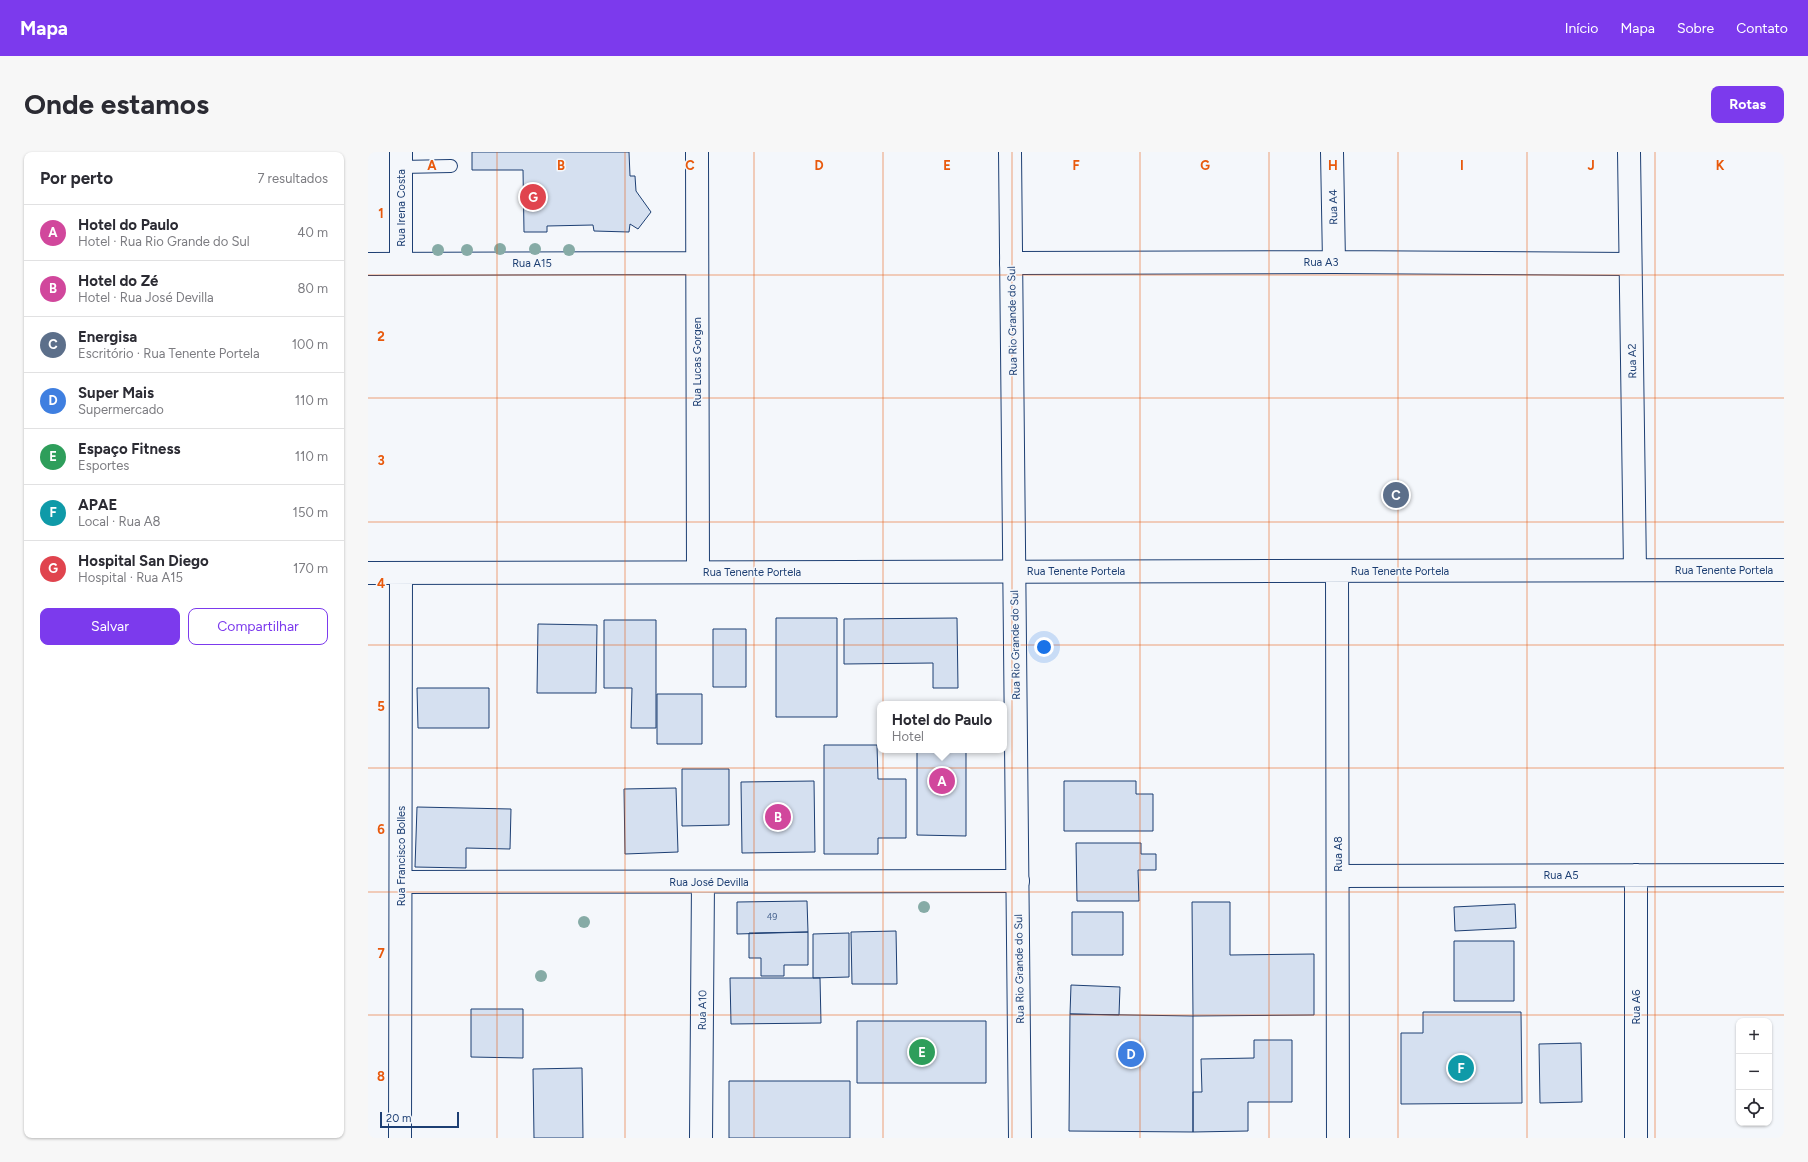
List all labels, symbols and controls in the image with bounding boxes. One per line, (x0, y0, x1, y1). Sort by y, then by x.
text: Mapa (20, 17, 68, 40)
text: Início (1565, 20, 1598, 37)
text: Mapa (1620, 20, 1655, 37)
text: Sobre (1677, 20, 1714, 37)
text: Contato (1736, 20, 1788, 37)
button: Rotas (1711, 86, 1784, 123)
text: Onde estamos (24, 87, 209, 121)
text: A (427, 158, 437, 173)
text: B (557, 158, 565, 173)
text: C (685, 158, 695, 173)
text: D (814, 158, 824, 173)
text: E (943, 158, 951, 173)
text: F (1072, 158, 1080, 173)
text: G (1200, 158, 1210, 173)
text: H (1328, 158, 1338, 173)
text: I (1460, 158, 1464, 173)
text: J (1587, 158, 1595, 173)
text: K (1716, 158, 1725, 173)
text: Por perto (40, 168, 113, 188)
street label: Rua Irena Costa (395, 169, 408, 247)
text: 7 resultados (257, 171, 328, 186)
pin: G (520, 182, 546, 212)
street label: Rua A4 (1327, 189, 1340, 225)
text: 1 (378, 206, 384, 221)
text: Hotel do Paulo (78, 216, 178, 234)
text: A (48, 225, 58, 240)
text: 40 m (297, 225, 328, 240)
text: Hotel · Rua Rio Grande do Sul (78, 234, 250, 249)
street label: Rua A3 (1304, 256, 1338, 269)
street label: Rua A15 (512, 257, 552, 270)
street label: Rua Rio Grande do Sul (1005, 266, 1020, 376)
text: Hotel do Zé (78, 272, 158, 290)
text: B (49, 281, 57, 296)
text: 80 m (297, 281, 328, 296)
text: Hotel · Rua José Devilla (78, 290, 214, 305)
street label: Rua Lucas Gorgen (691, 317, 704, 407)
text: Energisa (78, 328, 137, 346)
text: 2 (377, 329, 385, 344)
text: C (48, 337, 58, 352)
text: 100 m (292, 337, 328, 352)
street label: Rua A2 (1626, 343, 1639, 379)
text: Escritório · Rua Tenente Portela (78, 346, 260, 361)
text: Super Mais (78, 384, 154, 402)
text: D (48, 393, 58, 408)
text: 110 m (295, 393, 328, 408)
text: Supermercado (78, 402, 164, 417)
text: Espaço Fitness (78, 440, 180, 458)
text: E (49, 449, 57, 464)
text: 110 m (295, 449, 328, 464)
text: 3 (377, 453, 385, 468)
text: Esportes (78, 458, 129, 473)
pin: C (1383, 480, 1409, 510)
text: APAE (78, 496, 117, 514)
text: F (49, 505, 57, 520)
text: 150 m (293, 505, 328, 520)
text: Local · Rua A8 (78, 514, 161, 529)
text: Hospital San Diego (78, 552, 209, 570)
text: G (48, 561, 58, 576)
text: 170 m (293, 561, 328, 576)
street label: Rua Tenente Portela (1675, 564, 1773, 577)
street label: Rua Tenente Portela (1027, 565, 1125, 578)
street label: Rua Tenente Portela (1351, 565, 1449, 578)
street label: Rua Tenente Portela (703, 566, 801, 579)
text: Hospital · Rua A15 (78, 570, 183, 585)
text: 4 (377, 576, 385, 591)
street label: Rua Rio Grande do Sul (1008, 590, 1023, 700)
button: Salvar (40, 608, 180, 645)
button: Compartilhar (188, 608, 328, 645)
your location (1034, 637, 1054, 657)
text: 5 (377, 699, 385, 714)
popup (877, 701, 1007, 753)
text: Hotel do Paulo (892, 711, 992, 729)
text: Hotel (892, 729, 924, 744)
pin: A (929, 766, 955, 796)
pin: B (765, 802, 791, 832)
street label: Rua Francisco Bolles (395, 806, 408, 906)
text: 6 (377, 822, 385, 837)
street label: Rua A8 (1332, 836, 1345, 872)
street label: Rua A5 (1543, 869, 1579, 882)
street label: Rua José Devilla (669, 876, 749, 889)
house number: 49 (767, 911, 777, 922)
street label: Rua Rio Grande do Sul (1012, 914, 1027, 1024)
text: 7 (377, 946, 385, 961)
street label: Rua A6 (1630, 989, 1643, 1025)
street label: Rua A10 (696, 990, 709, 1030)
map controls (1736, 1018, 1772, 1126)
button: + (1736, 1018, 1772, 1054)
pin: E (909, 1037, 935, 1067)
pin: D (1118, 1039, 1144, 1069)
pin: F (1448, 1053, 1474, 1083)
button: − (1736, 1054, 1772, 1090)
text: 8 (377, 1069, 385, 1084)
button: locate (1736, 1090, 1772, 1126)
scale bar (380, 1110, 459, 1129)
text: 20 m (386, 1112, 411, 1125)

